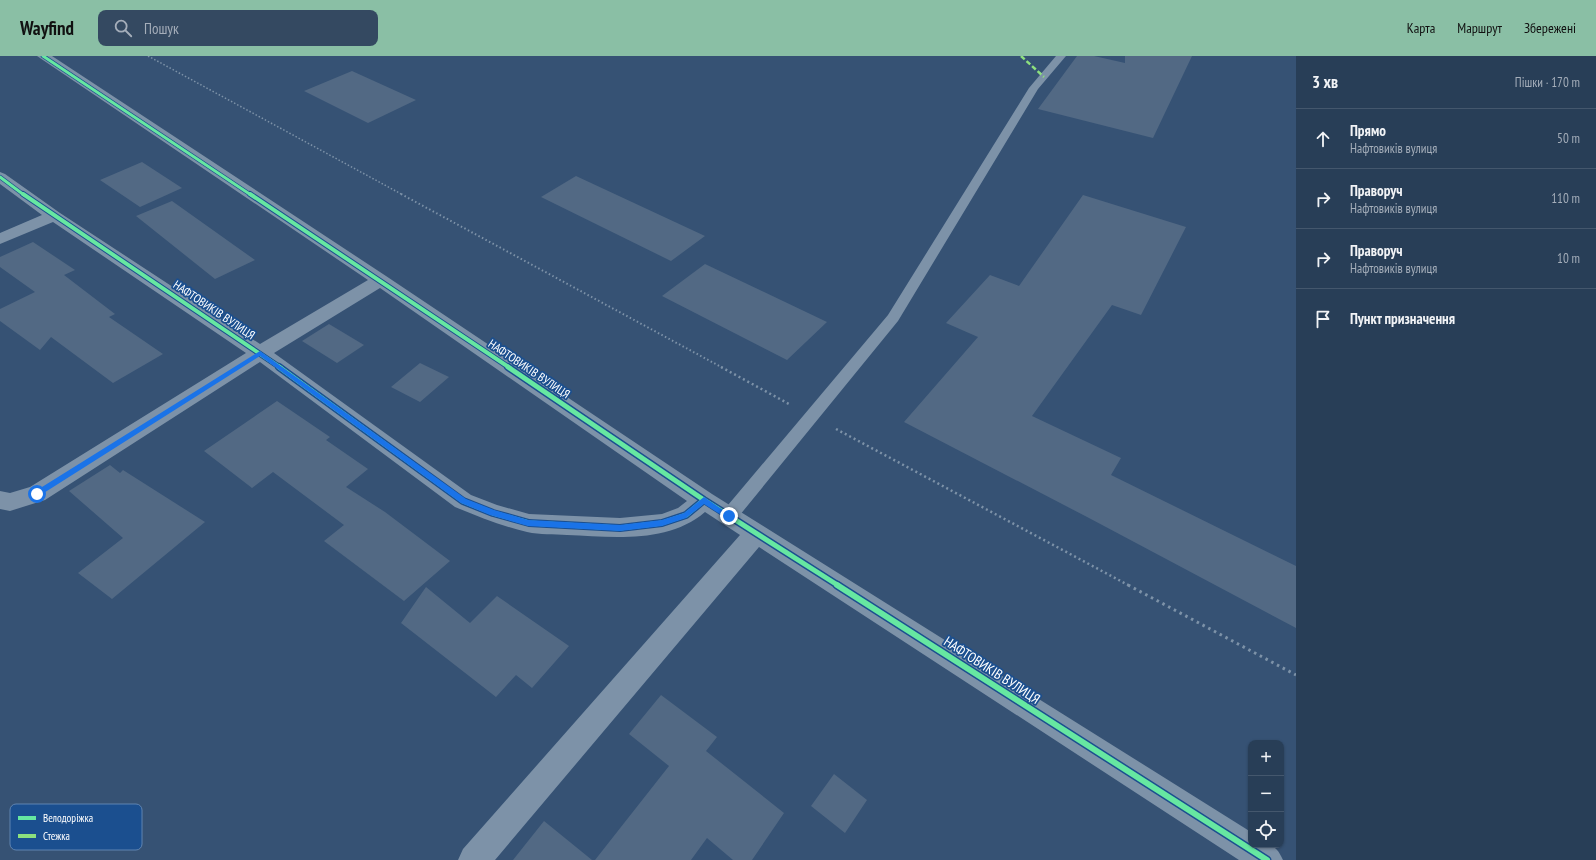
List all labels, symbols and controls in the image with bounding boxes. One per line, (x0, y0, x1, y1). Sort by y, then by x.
search box (98, 10, 378, 46)
text: Wayfind (20, 16, 74, 40)
icon: search (112, 17, 134, 39)
text: Пошук (144, 19, 179, 38)
text: Карта (1407, 19, 1435, 37)
text: Маршрут (1457, 19, 1502, 37)
text: Збережені (1524, 19, 1576, 37)
text: 3 хв (1312, 71, 1338, 93)
text: Пішки · 170 m (1515, 74, 1580, 91)
text: Прямо (1350, 121, 1386, 140)
icon: ahead (1312, 128, 1334, 150)
text: 50 m (1557, 130, 1580, 147)
text: Нафтовиків вулиця (1350, 140, 1437, 157)
text: Праворуч (1350, 181, 1403, 200)
icon: right (1312, 188, 1334, 210)
text: 110 m (1551, 190, 1580, 207)
text: Нафтовиків вулиця (1350, 200, 1437, 217)
text: Праворуч (1350, 241, 1403, 260)
icon: right (1312, 248, 1334, 270)
text: 10 m (1557, 250, 1580, 267)
text: Нафтовиків вулиця (1350, 260, 1437, 277)
street label: НАФТОВИКІВ ВУЛИЦЯ (171, 277, 258, 342)
icon: arrive (1312, 308, 1334, 330)
text: Пункт призначення (1350, 309, 1455, 328)
street label: НАФТОВИКІВ ВУЛИЦЯ (486, 336, 573, 401)
route start (28, 485, 46, 503)
route end (720, 507, 738, 525)
street label: НАФТОВИКІВ ВУЛИЦЯ (941, 632, 1043, 708)
map controls (1248, 740, 1284, 848)
button: + (1248, 740, 1284, 776)
button: − (1248, 776, 1284, 812)
legend (10, 804, 142, 850)
text: Велодоріжка (43, 811, 93, 825)
button: locate (1248, 812, 1284, 848)
text: Стежка (43, 829, 70, 843)

